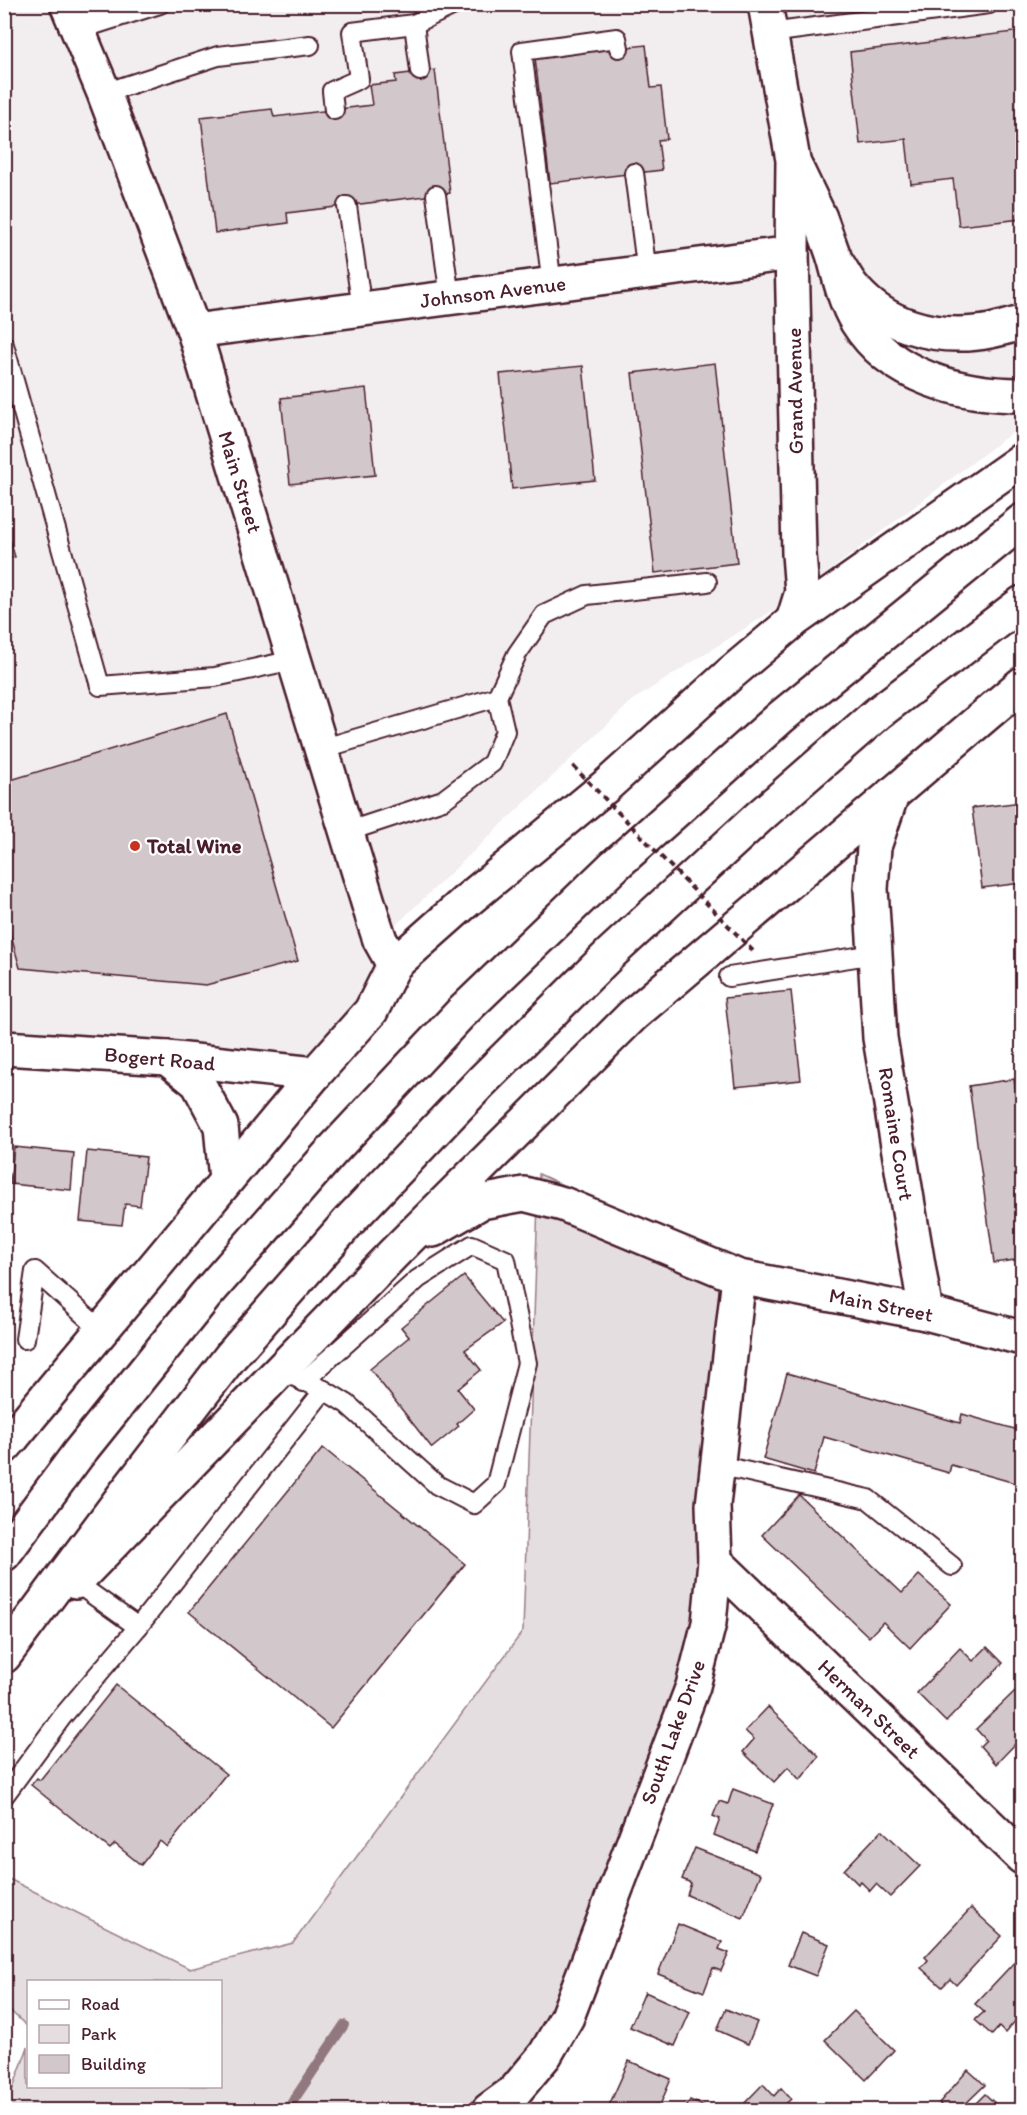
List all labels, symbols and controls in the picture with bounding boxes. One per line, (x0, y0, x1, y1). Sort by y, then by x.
street label: Johnson Avenue (419, 270, 567, 313)
street label: Grand Avenue (781, 327, 808, 455)
street label: Main Street (213, 428, 268, 536)
place label: Total Wine (146, 833, 241, 858)
marker: Total Wine (128, 839, 142, 853)
street label: Bogert Road (103, 1041, 217, 1076)
street label: Romaine Court (874, 1065, 919, 1202)
street label: Main Street (827, 1282, 935, 1327)
street label: Herman Street (813, 1654, 926, 1764)
street label: South Lake Drive (635, 1656, 710, 1807)
legend (27, 1980, 222, 2088)
text: Road (81, 1993, 120, 2015)
text: Park (81, 2023, 116, 2045)
text: Building (81, 2053, 147, 2075)

